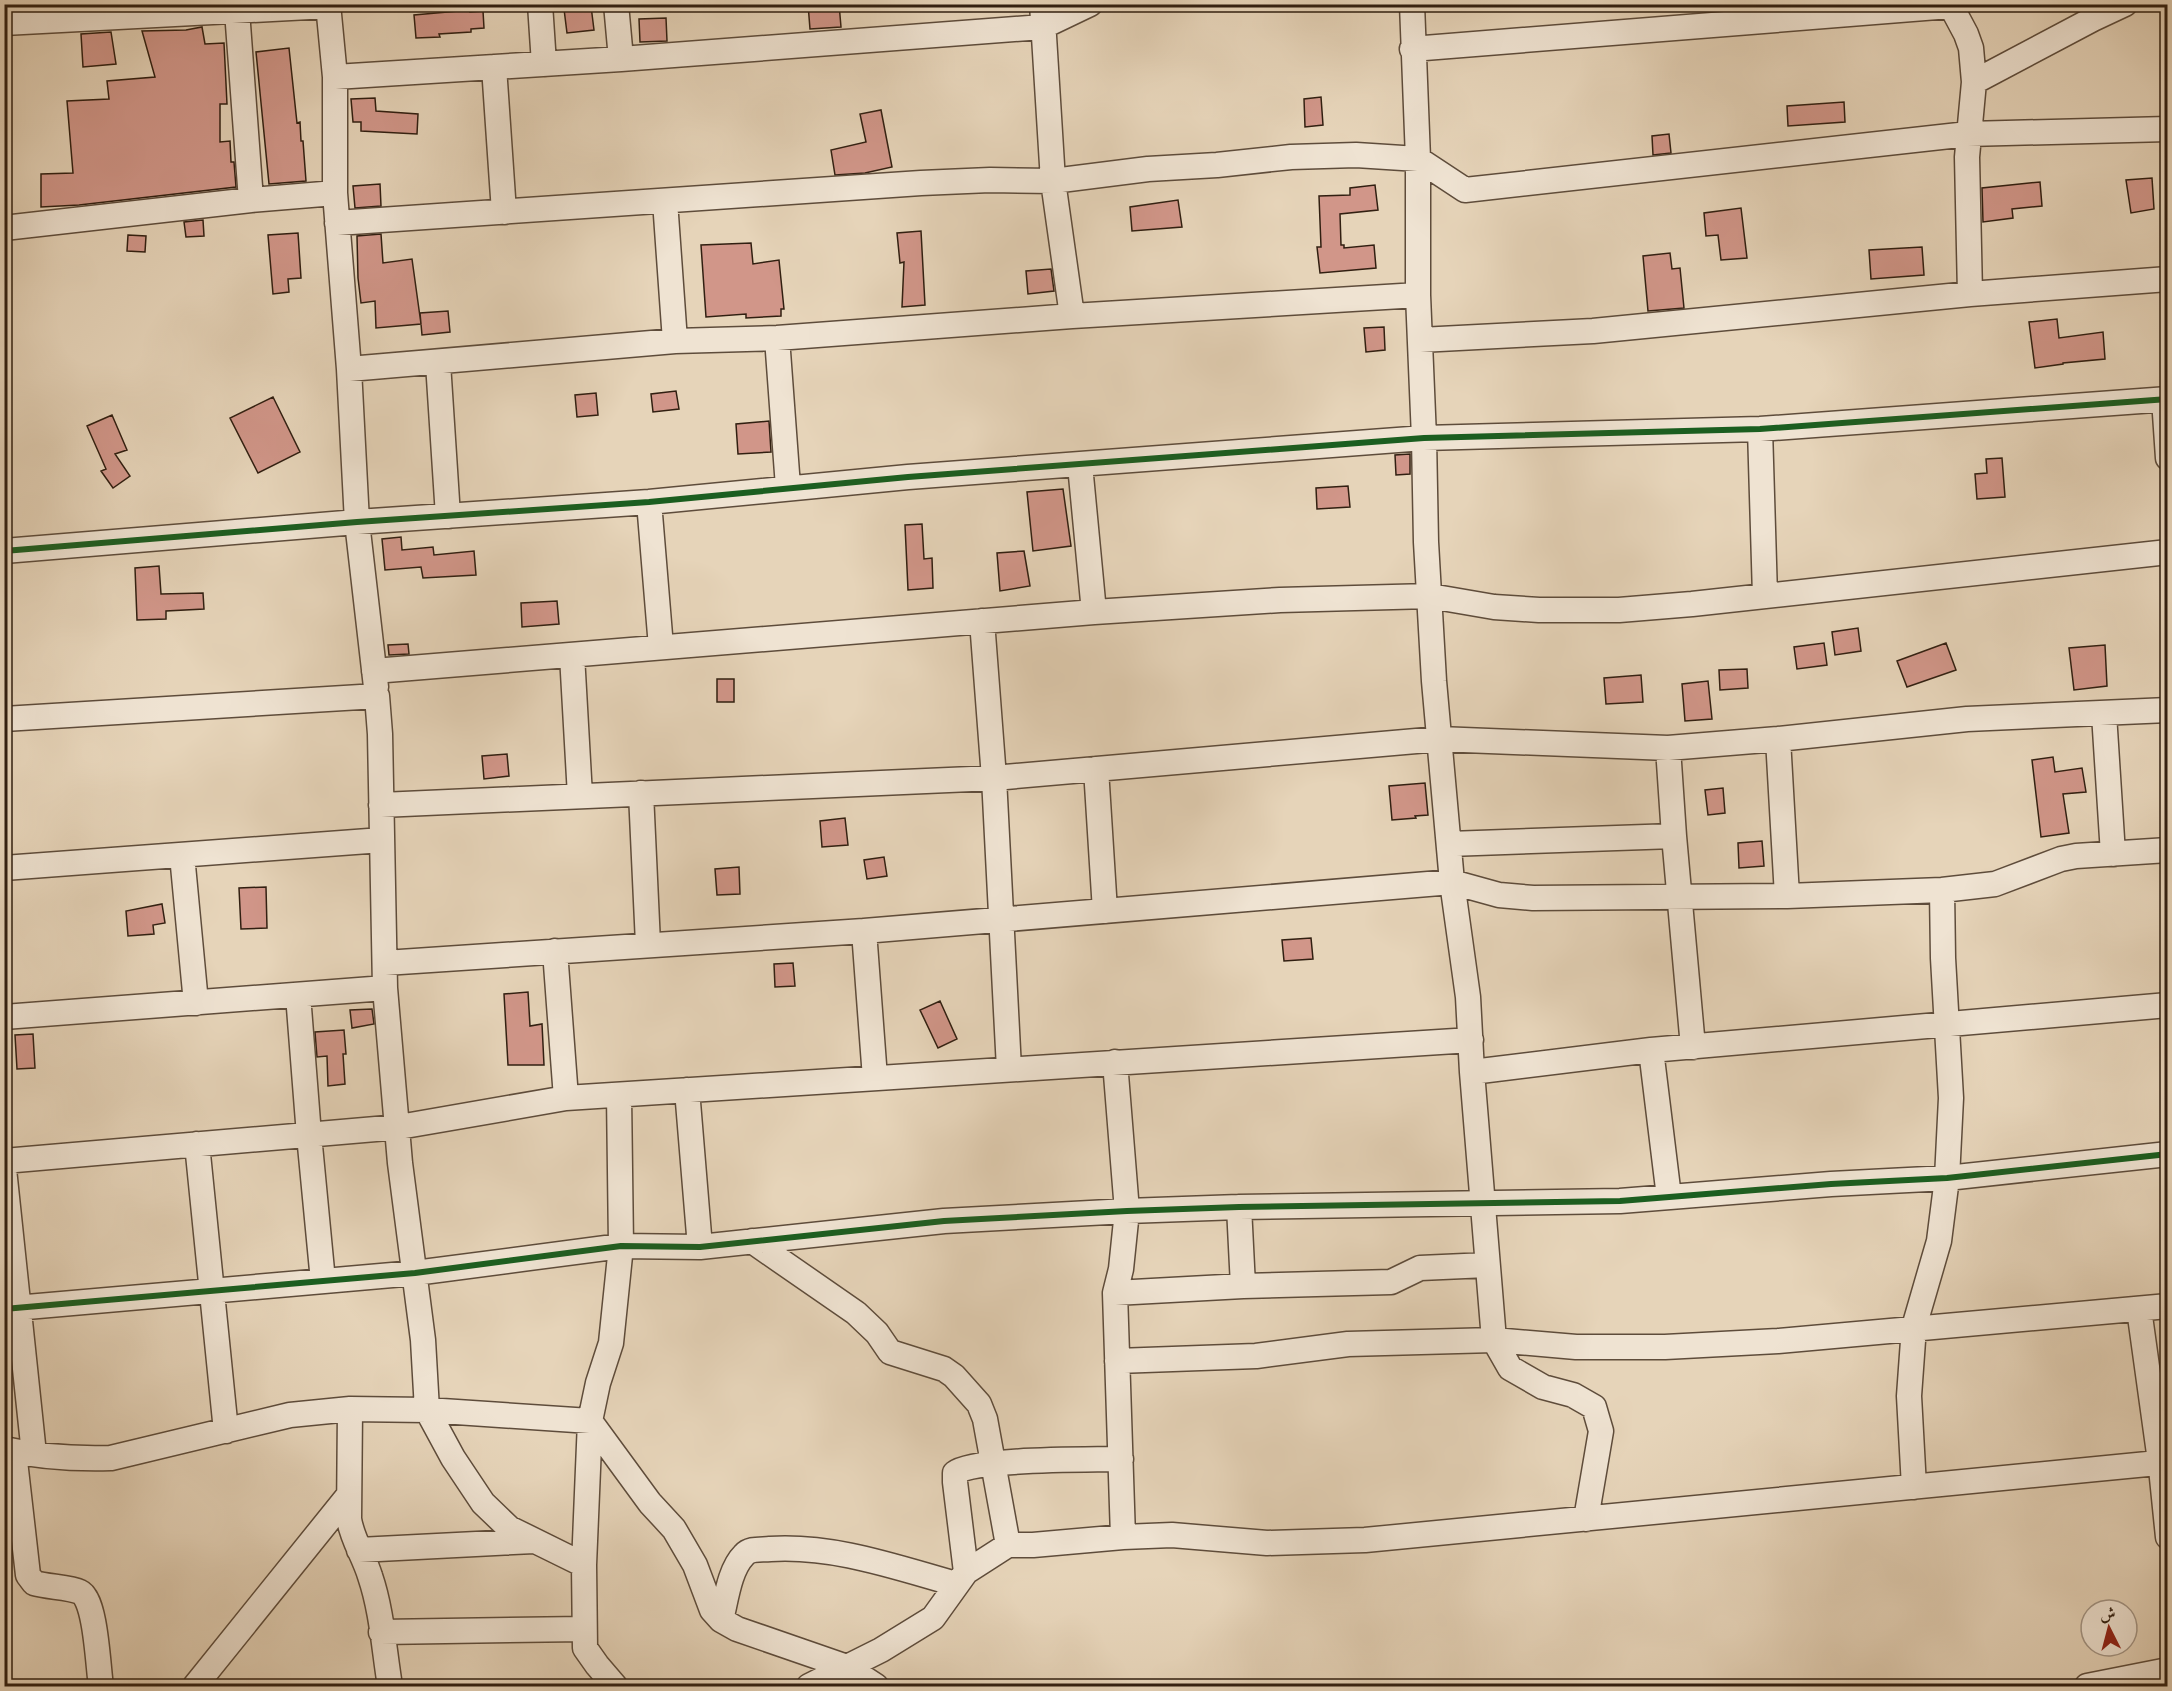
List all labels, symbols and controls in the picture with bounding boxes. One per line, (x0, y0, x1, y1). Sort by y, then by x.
north arrow (2079, 1598, 2139, 1658)
text: ش (2099, 1603, 2117, 1627)

